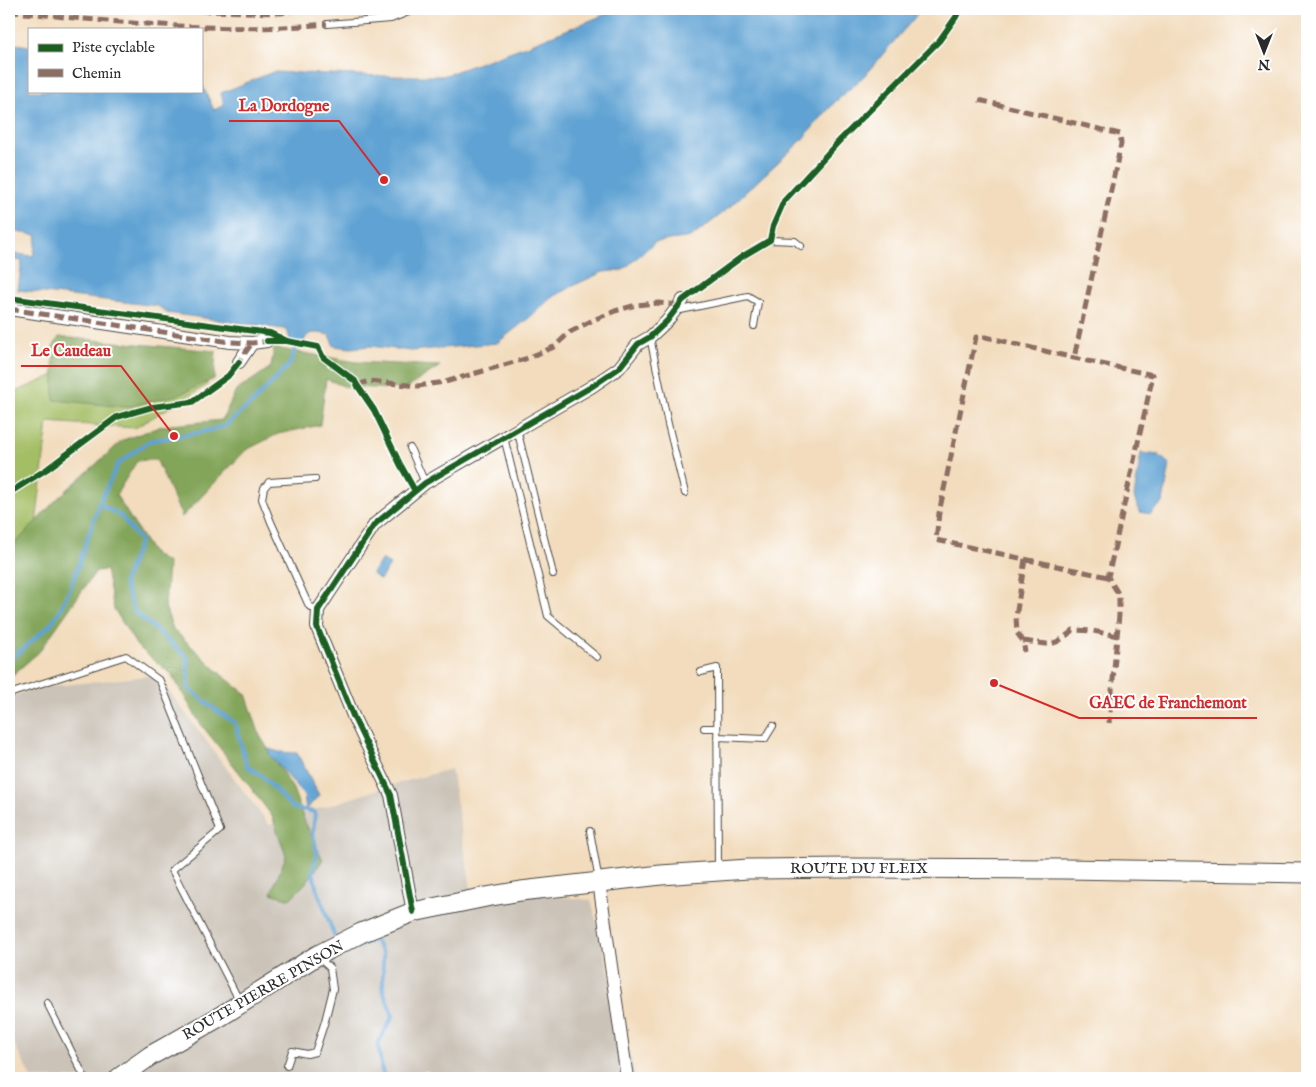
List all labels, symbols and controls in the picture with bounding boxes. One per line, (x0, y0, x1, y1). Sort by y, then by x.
legend (28, 28, 202, 92)
north arrow (1238, 28, 1288, 78)
text: Piste cyclable (72, 38, 155, 57)
text: N (1258, 55, 1271, 73)
text: Chemin (72, 64, 121, 83)
callout: La Dordogne (229, 90, 339, 121)
text: La Dordogne (239, 97, 330, 117)
callout: Le Caudeau (21, 335, 121, 366)
text: Le Caudeau (31, 342, 112, 362)
callout: GAEC de Franchemont (1079, 687, 1257, 718)
text: GAEC de Franchemont (1089, 694, 1247, 714)
street label: ROUTE DU FLEIX (790, 859, 928, 878)
street label: ROUTE PIERRE PINSON (179, 936, 347, 1045)

